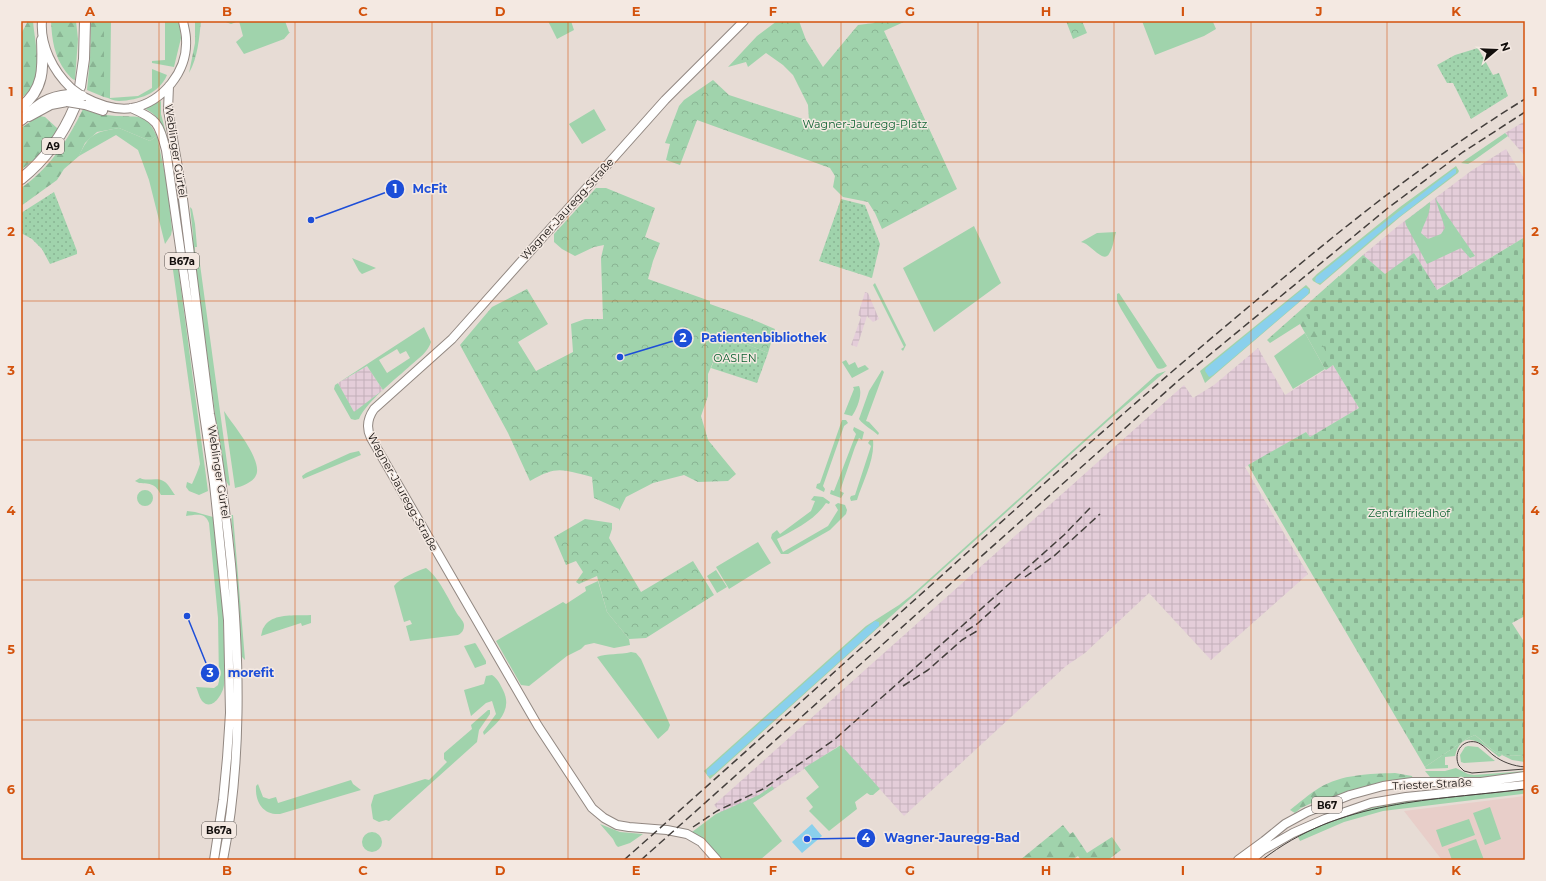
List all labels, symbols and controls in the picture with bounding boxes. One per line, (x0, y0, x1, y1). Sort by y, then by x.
text: A (84, 3, 96, 19)
text: B (222, 3, 232, 19)
text: C (358, 3, 368, 19)
text: D (495, 3, 506, 19)
text: E (632, 3, 641, 19)
text: F (769, 3, 777, 19)
text: G (905, 3, 915, 19)
text: H (1041, 3, 1051, 19)
text: I (1181, 3, 1185, 19)
text: J (1314, 3, 1323, 19)
text: K (1451, 3, 1461, 19)
north arrow (1476, 30, 1516, 70)
text: N (1497, 40, 1514, 53)
text: 1 (8, 83, 14, 99)
text: 1 (1532, 83, 1538, 99)
street label: Weblinger Gürtel (162, 103, 190, 199)
park label: Wagner-Jauregg-Platz (802, 117, 928, 131)
road number: A9 (42, 138, 64, 154)
street label: Wagner-Jauregg-Straße (517, 155, 617, 263)
callout: McFit (385, 177, 456, 201)
text: 1 (393, 181, 397, 196)
text: McFit (412, 181, 448, 196)
text: 2 (7, 223, 15, 239)
text: 2 (1531, 223, 1539, 239)
road number: B67a (165, 253, 199, 269)
callout: Patientenbibliothek (673, 326, 835, 350)
text: 2 (679, 330, 687, 345)
text: Patientenbibliothek (701, 330, 827, 345)
park label: OASIEN (713, 351, 757, 365)
text: 3 (6, 362, 15, 378)
text: 3 (1530, 362, 1539, 378)
street label: Weblinger Gürtel (205, 424, 233, 520)
street label: Wagner-Jauregg-Straße (365, 430, 442, 554)
text: 4 (7, 502, 16, 518)
text: 4 (1531, 502, 1540, 518)
park label: Zentralfriedhof (1368, 506, 1451, 520)
text: 5 (7, 641, 15, 657)
text: 5 (1531, 641, 1539, 657)
callout: morefit (200, 661, 282, 685)
text: 3 (205, 665, 214, 680)
text: morefit (228, 665, 275, 680)
street label: Triester Straße (1392, 775, 1472, 793)
text: 6 (7, 781, 16, 797)
text: 6 (1531, 781, 1540, 797)
road number: B67 (1312, 797, 1342, 813)
road number: B67a (202, 822, 236, 838)
callout: Wagner-Jauregg-Bad (856, 826, 1028, 850)
text: 4 (862, 830, 871, 845)
text: Wagner-Jauregg-Bad (884, 830, 1020, 845)
text: A (84, 862, 96, 878)
text: B (222, 862, 232, 878)
text: C (358, 862, 368, 878)
text: D (495, 862, 506, 878)
text: E (632, 862, 641, 878)
text: F (769, 862, 777, 878)
text: G (905, 862, 915, 878)
text: H (1041, 862, 1051, 878)
text: I (1181, 862, 1185, 878)
text: J (1314, 862, 1323, 878)
text: K (1451, 862, 1461, 878)

